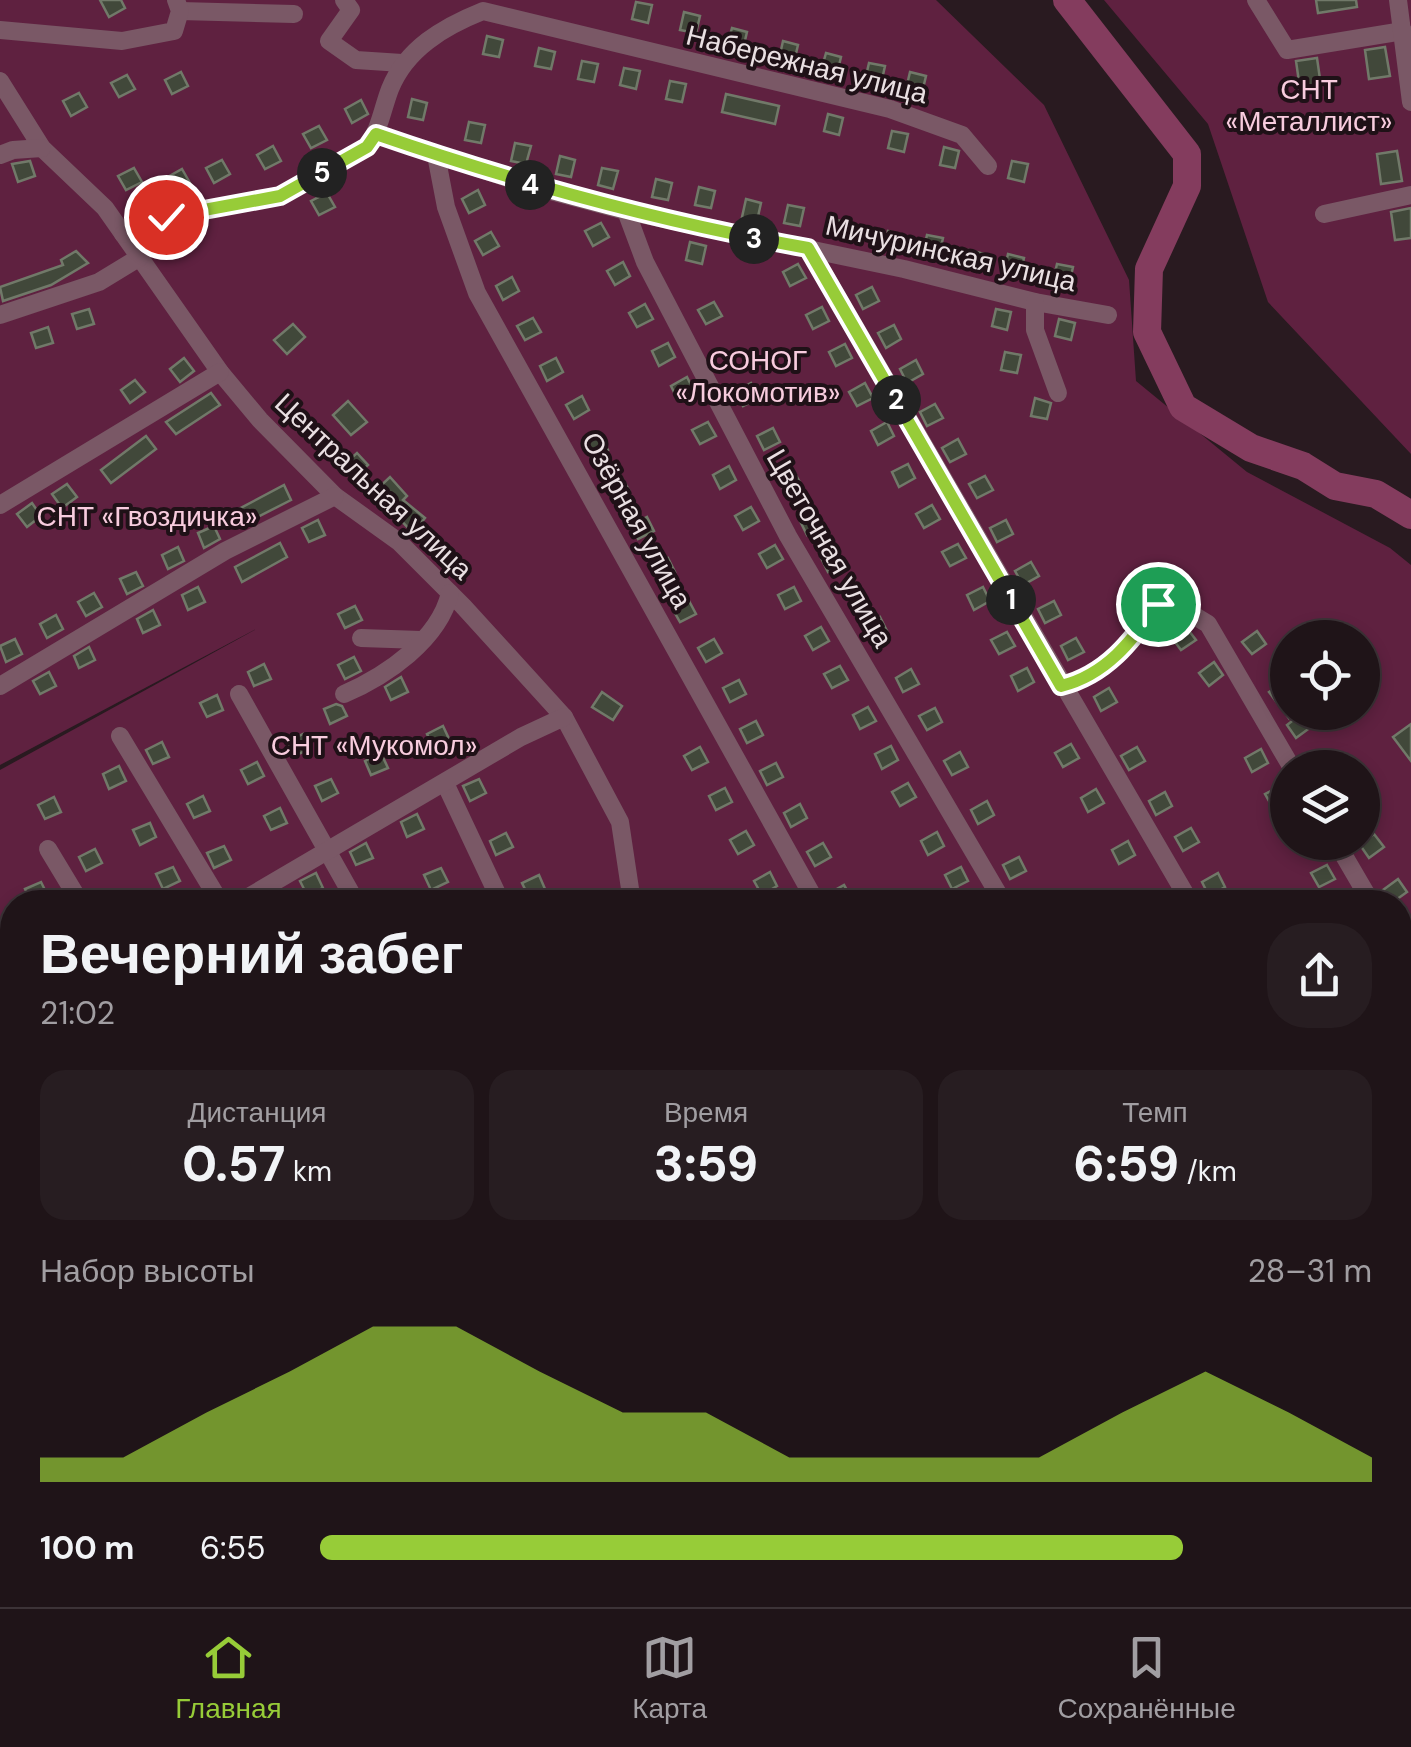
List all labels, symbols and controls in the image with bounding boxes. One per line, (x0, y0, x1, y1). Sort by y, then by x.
street label: Набережная улица (682, 17, 932, 112)
park label: СНТ «Металлист» (1226, 71, 1392, 140)
pin: 5 (297, 148, 347, 198)
text: 5 (313, 154, 331, 191)
pin: 4 (505, 160, 555, 210)
text: 4 (521, 166, 539, 203)
pin (124, 175, 209, 260)
icon: check (139, 190, 194, 245)
street label: Мичуринская улица (822, 207, 1080, 300)
pin: 3 (729, 214, 779, 264)
text: 3 (746, 220, 762, 257)
park label: СОНОГ «Локомотив» (676, 342, 840, 411)
pin: 2 (871, 375, 921, 425)
text: 2 (888, 381, 904, 418)
street label: Центральная улица (267, 385, 481, 588)
street label: Озёрная улица (573, 425, 701, 615)
street label: Цветочная улица (758, 443, 901, 654)
park label: СНТ «Гвоздичка» (37, 498, 257, 535)
pin (1116, 562, 1201, 647)
pin: 1 (986, 575, 1036, 625)
icon: arrive (1131, 577, 1186, 632)
text: 1 (1006, 581, 1016, 618)
map controls (1270, 620, 1380, 860)
button: locate (1270, 620, 1380, 730)
park label: СНТ «Мукомол» (271, 727, 477, 764)
button: layers (1270, 750, 1380, 860)
text: Вечерний забег (40, 918, 464, 990)
button: share (1267, 923, 1372, 1028)
text: 21:02 (40, 992, 115, 1034)
text: Дистанция (188, 1094, 327, 1131)
text: Время (664, 1094, 748, 1131)
text: Темп (1122, 1094, 1188, 1131)
text: 0.57 (182, 1131, 285, 1197)
text: 3:59 (654, 1131, 758, 1197)
text: 6:59 (1073, 1131, 1179, 1197)
text: km (285, 1153, 332, 1190)
text: /km (1179, 1153, 1237, 1190)
text: Набор высоты (40, 1250, 254, 1292)
text: 28–31 m (1248, 1250, 1372, 1292)
text: 100 m (40, 1527, 134, 1569)
text: 6:55 (200, 1527, 266, 1569)
tab: Главная (175, 1630, 282, 1727)
tab: Карта (632, 1630, 707, 1727)
tab: Сохранённые (1058, 1630, 1236, 1727)

